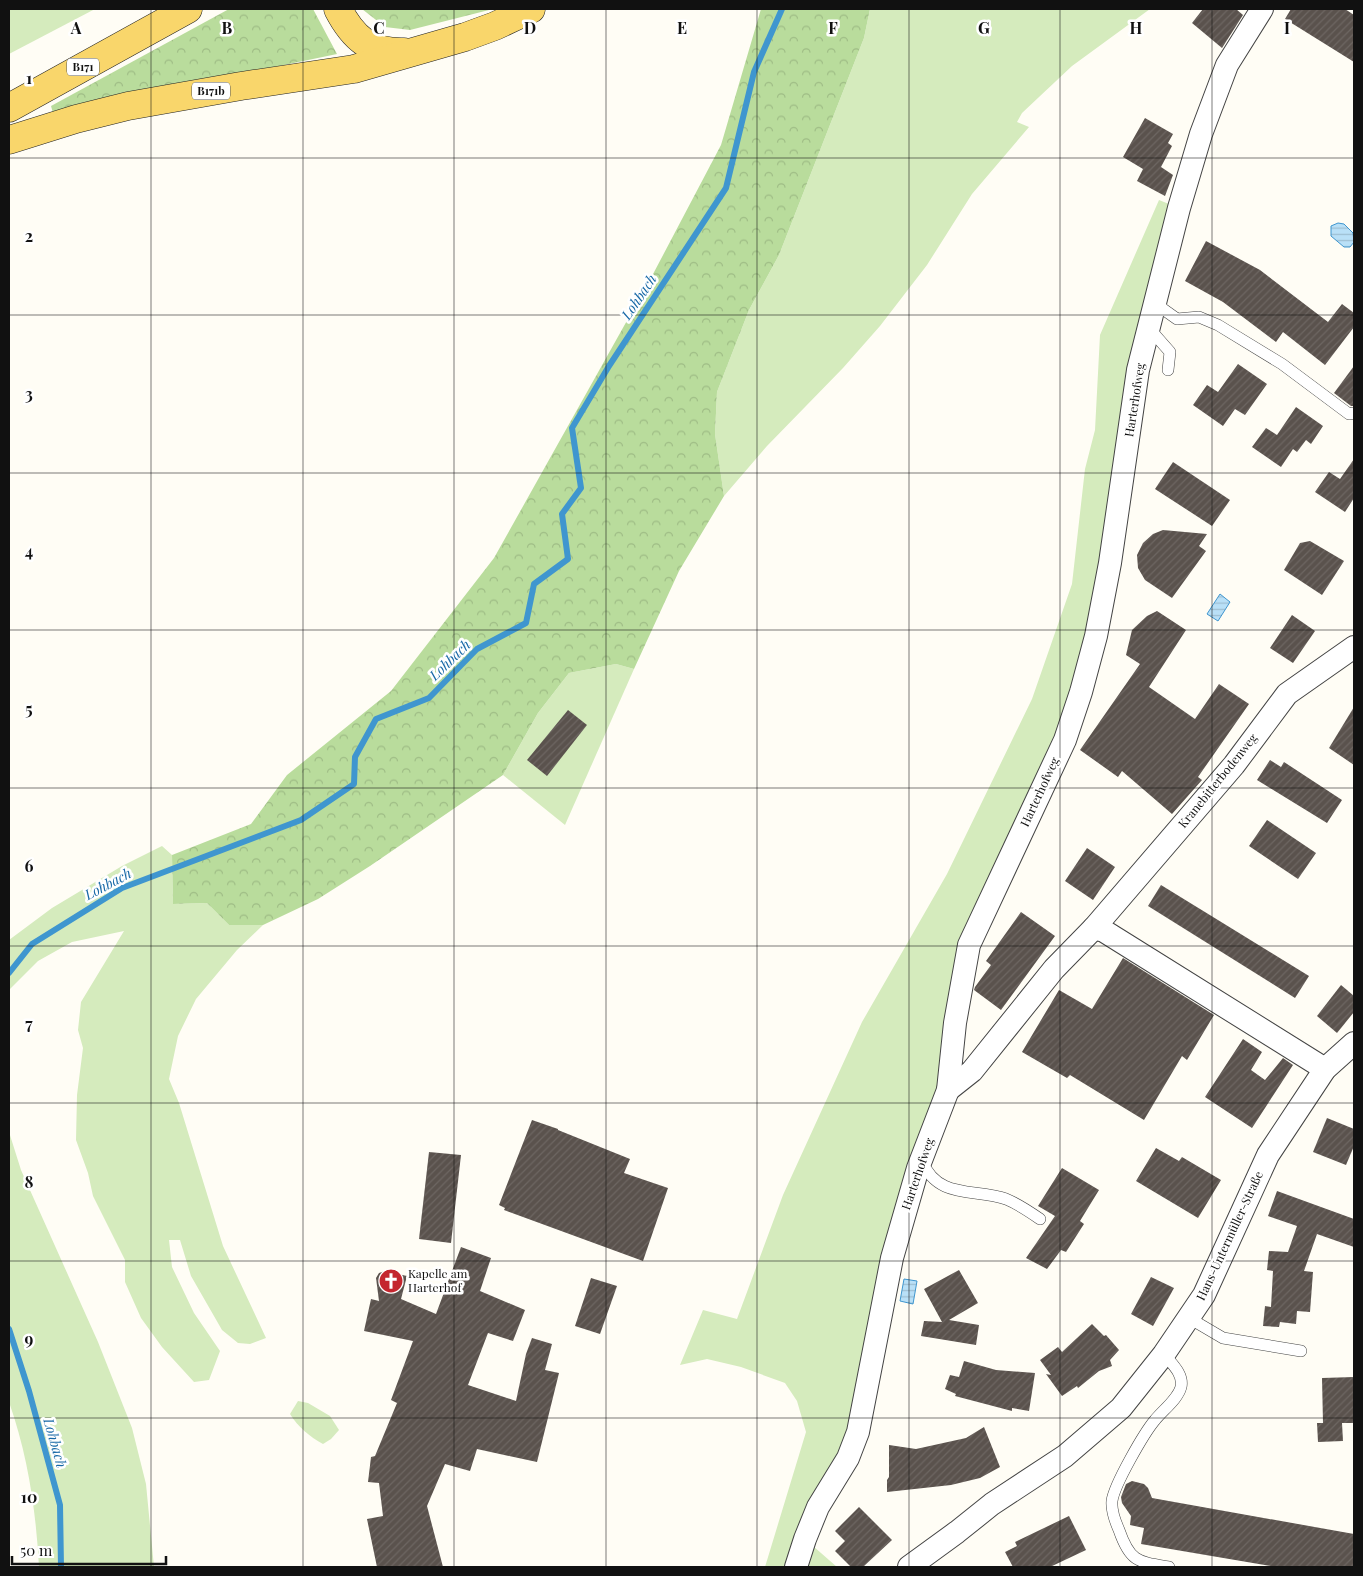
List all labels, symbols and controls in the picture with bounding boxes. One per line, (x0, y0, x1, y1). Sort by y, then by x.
text: A (70, 17, 82, 38)
text: B (222, 17, 233, 38)
text: C (373, 17, 385, 38)
text: D (524, 17, 536, 38)
text: E (677, 17, 687, 38)
text: F (828, 17, 838, 38)
text: G (978, 17, 990, 38)
text: H (1130, 17, 1143, 38)
text: I (1284, 17, 1290, 38)
road number: B171 (67, 58, 99, 76)
text: 1 (26, 67, 32, 88)
road number: B171b (192, 82, 230, 100)
text: 2 (25, 225, 33, 246)
water label: Lohbach (616, 270, 661, 324)
street label: Harterhofweg (1120, 361, 1148, 438)
text: 3 (25, 383, 33, 404)
text: 4 (25, 540, 33, 561)
water label: Lohbach (424, 635, 474, 685)
text: 5 (25, 698, 33, 719)
street label: Kranebitterbodenweg (1174, 729, 1261, 831)
street label: Harterhofweg (1016, 754, 1062, 829)
text: 6 (25, 855, 34, 876)
water label: Lohbach (80, 863, 135, 904)
text: 7 (25, 1013, 33, 1034)
street label: Harterhofweg (897, 1135, 937, 1212)
street label: Hans-Untermüller-Straße (1192, 1168, 1266, 1303)
text: 8 (25, 1171, 34, 1192)
place label: Kapelle am Harterhof (408, 1265, 468, 1295)
church icon: Kapelle am Harterhof (378, 1268, 404, 1294)
text: 9 (25, 1328, 34, 1349)
water label: Lohbach (39, 1415, 72, 1470)
text: 10 (21, 1486, 37, 1507)
scale bar (12, 1534, 166, 1566)
text: 50 m (20, 1540, 53, 1560)

